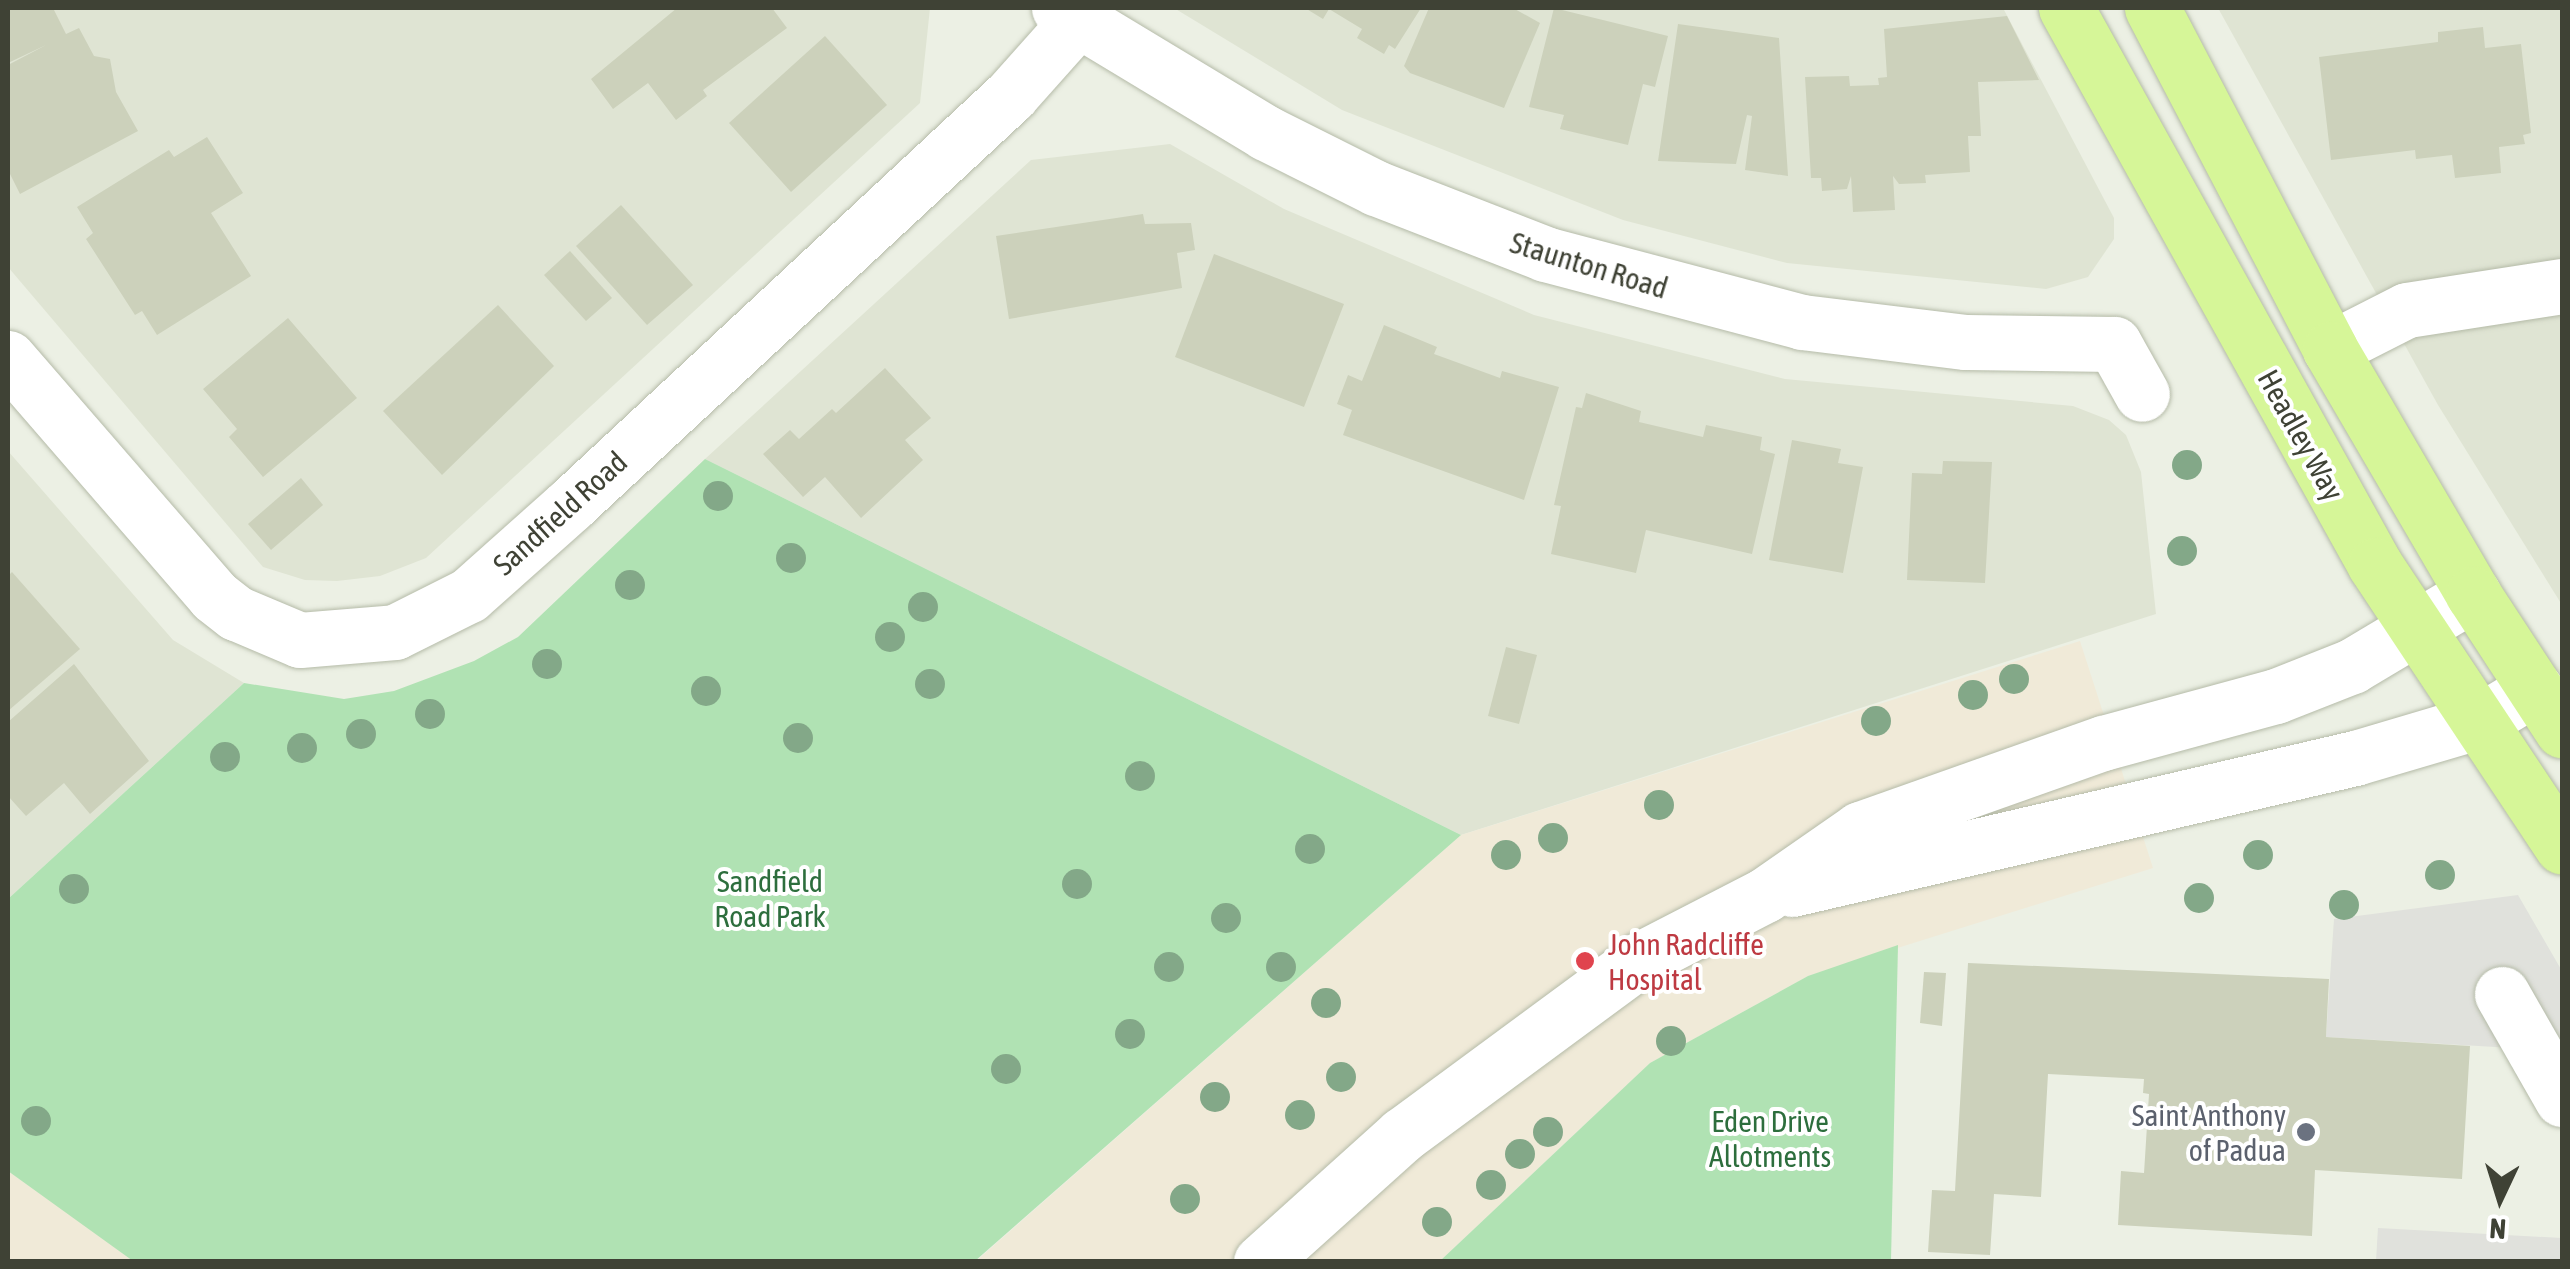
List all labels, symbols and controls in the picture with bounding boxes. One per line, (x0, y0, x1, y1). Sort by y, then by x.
street label: Staunton Road (1506, 224, 1672, 306)
street label: Headley Way (2250, 363, 2352, 507)
street label: Sandfield Road (486, 444, 634, 582)
park label: Sandfield Road Park (714, 863, 826, 934)
place label: John Radcliffe Hospital (1608, 926, 1764, 996)
marker: John Radcliffe Hospital (1572, 948, 1598, 974)
place label: Saint Anthony of Padua (2132, 1097, 2286, 1168)
park label: Eden Drive Allotments (1709, 1103, 1831, 1174)
marker: Saint Anthony of Padua (2295, 1121, 2317, 1143)
north arrow (2450, 1149, 2550, 1249)
text: N (2489, 1212, 2507, 1245)

